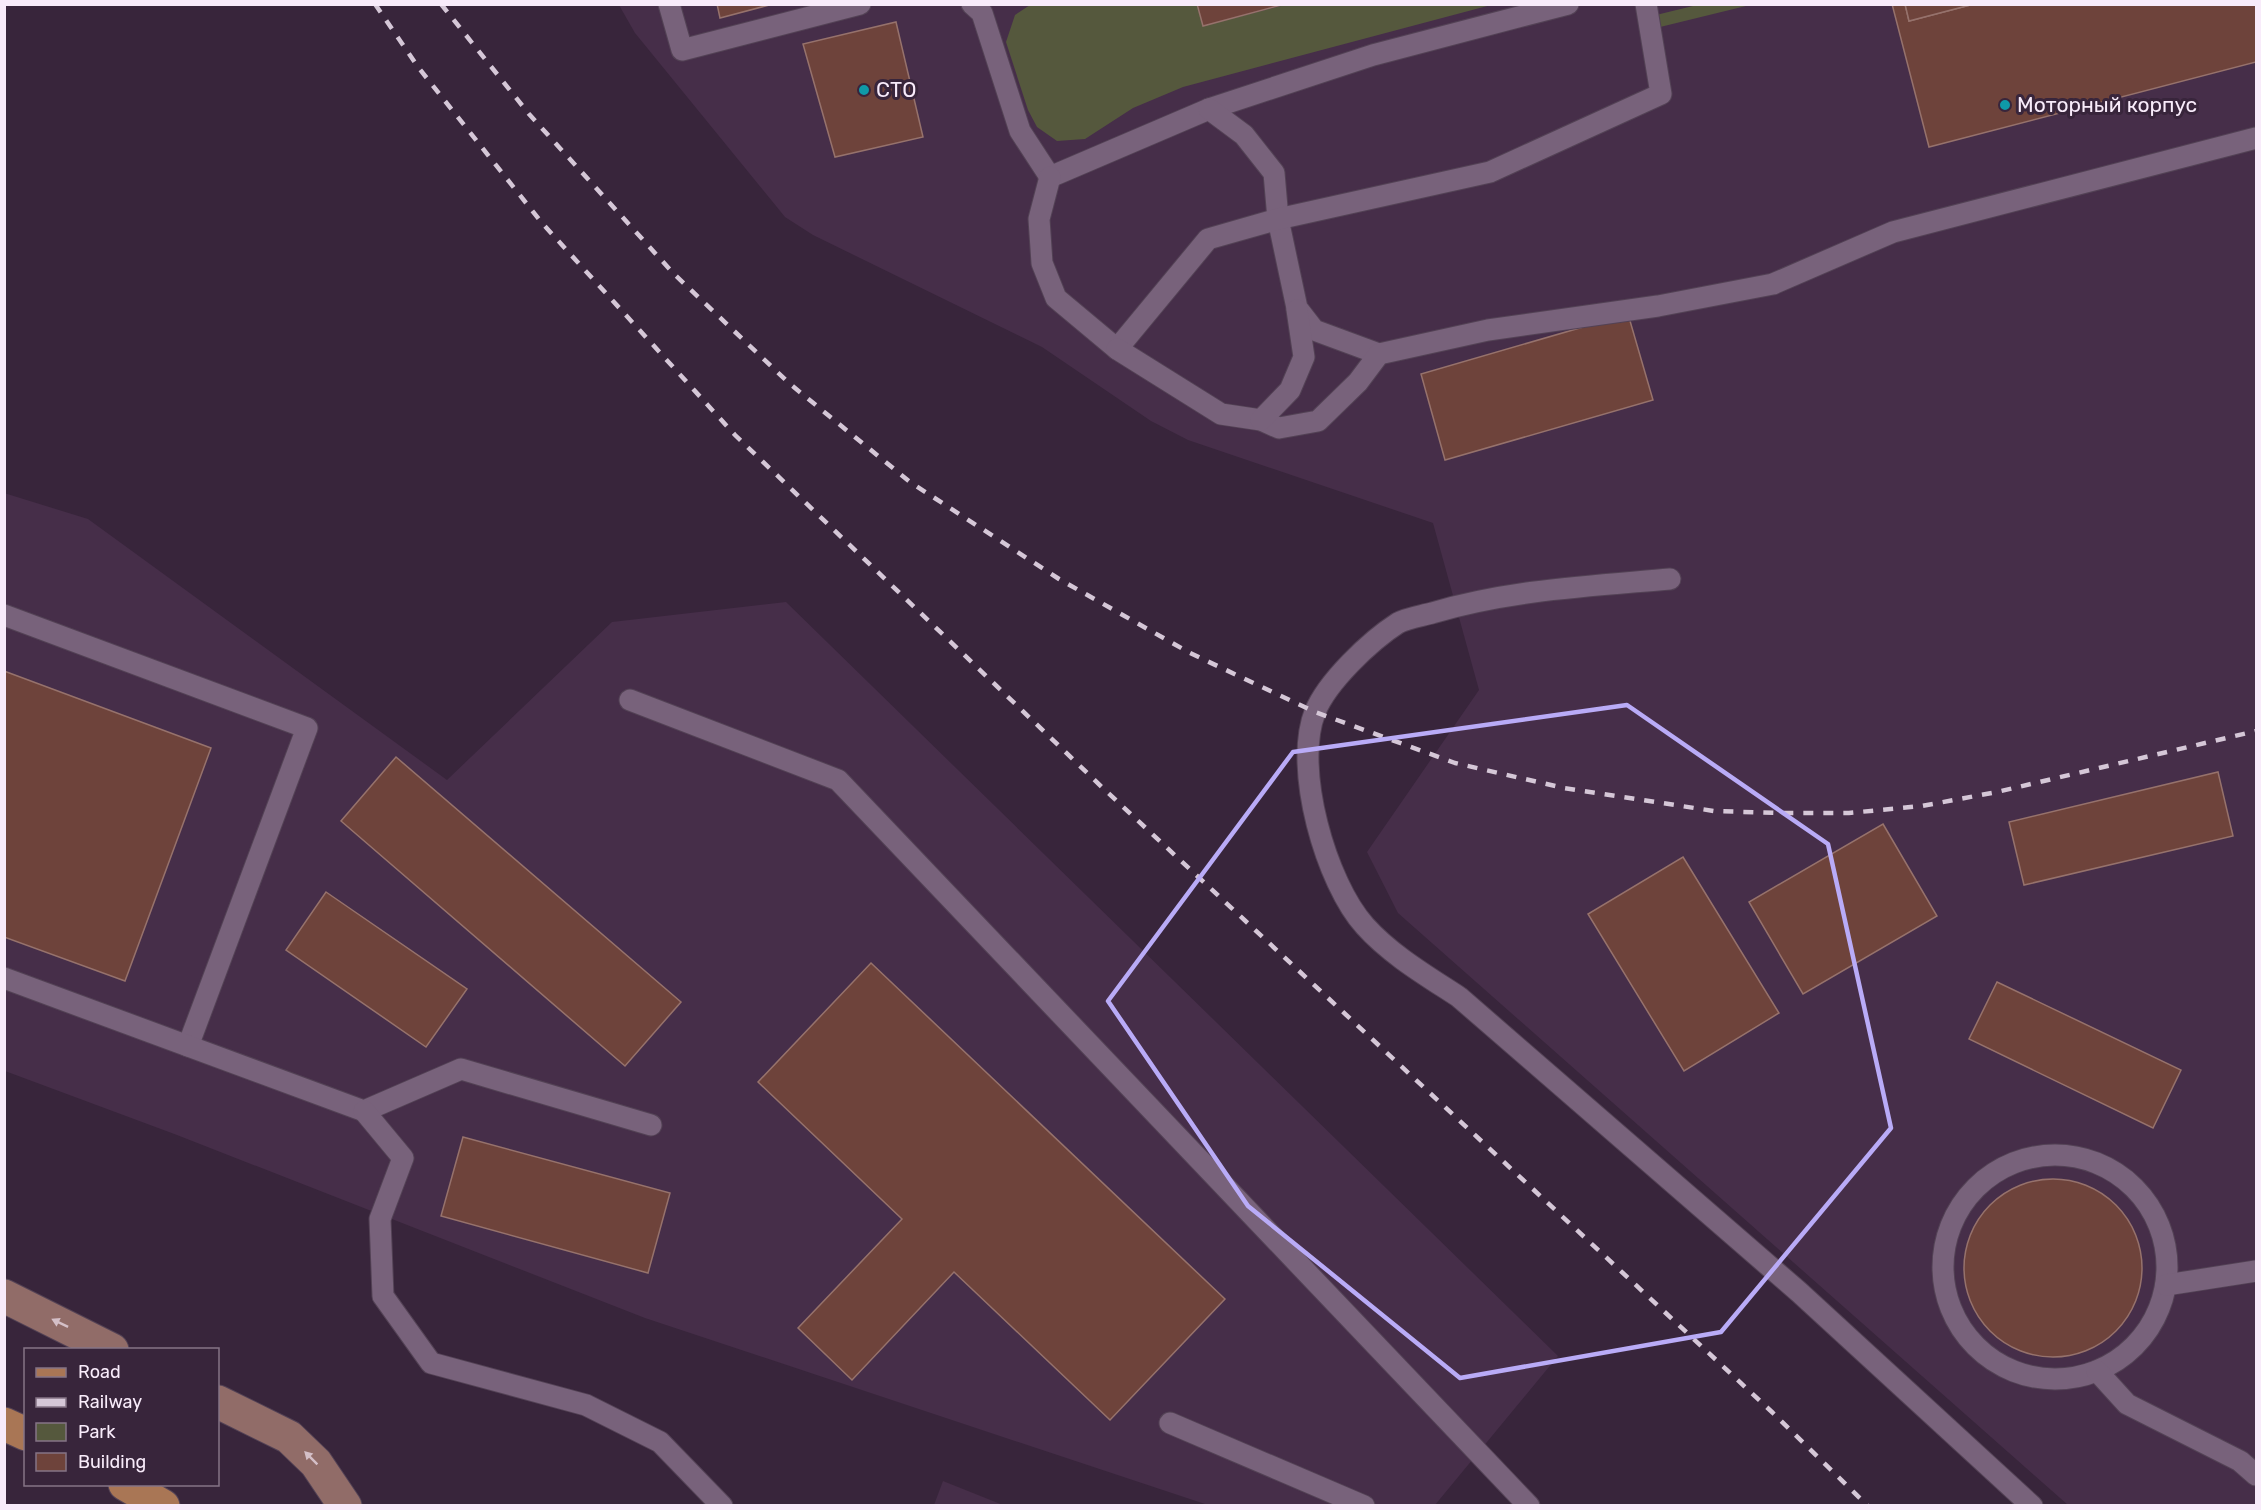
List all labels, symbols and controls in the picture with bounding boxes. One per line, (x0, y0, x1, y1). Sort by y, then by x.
place label: СТО (876, 77, 916, 102)
marker: СТО (857, 83, 871, 97)
place label: Моторный корпус (2017, 92, 2197, 117)
marker: Моторный корпус (1998, 98, 2012, 112)
one-way arrow (51, 1319, 69, 1329)
legend (24, 1348, 219, 1486)
text: Road (78, 1361, 121, 1383)
text: Railway (78, 1391, 142, 1413)
text: Park (78, 1421, 116, 1443)
text: Building (78, 1451, 146, 1473)
one-way arrow (304, 1452, 318, 1466)

